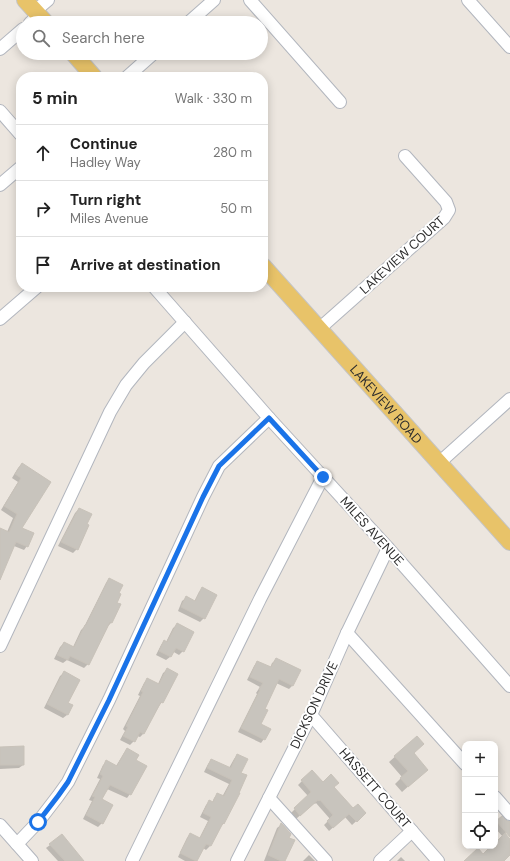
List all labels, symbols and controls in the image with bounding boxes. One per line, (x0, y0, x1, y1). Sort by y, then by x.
search box (16, 16, 268, 60)
icon: search (30, 27, 52, 49)
text: Search here (62, 28, 145, 48)
text: 5 min (32, 87, 78, 109)
text: Walk · 330 m (175, 90, 252, 107)
text: Continue (70, 134, 138, 154)
icon: ahead (32, 142, 54, 164)
text: 280 m (213, 144, 252, 161)
text: Hadley Way (70, 154, 141, 171)
text: Turn right (70, 190, 141, 210)
icon: right (32, 198, 54, 220)
text: 50 m (220, 200, 252, 217)
text: Miles Avenue (70, 210, 149, 227)
street label: LAKEVIEW COURT (356, 212, 448, 298)
icon: arrive (32, 254, 54, 276)
text: Arrive at destination (70, 255, 221, 275)
street label: LAKEVIEW ROAD (347, 361, 426, 447)
route end (314, 468, 332, 486)
street label: MILES AVENUE (336, 493, 408, 569)
street label: DICKSON DRIVE (286, 658, 342, 752)
map controls (462, 741, 498, 849)
button: + (462, 741, 498, 777)
street label: HASSETT COURT (335, 744, 415, 832)
button: − (462, 777, 498, 813)
route start (29, 813, 47, 831)
button: locate (462, 813, 498, 849)

